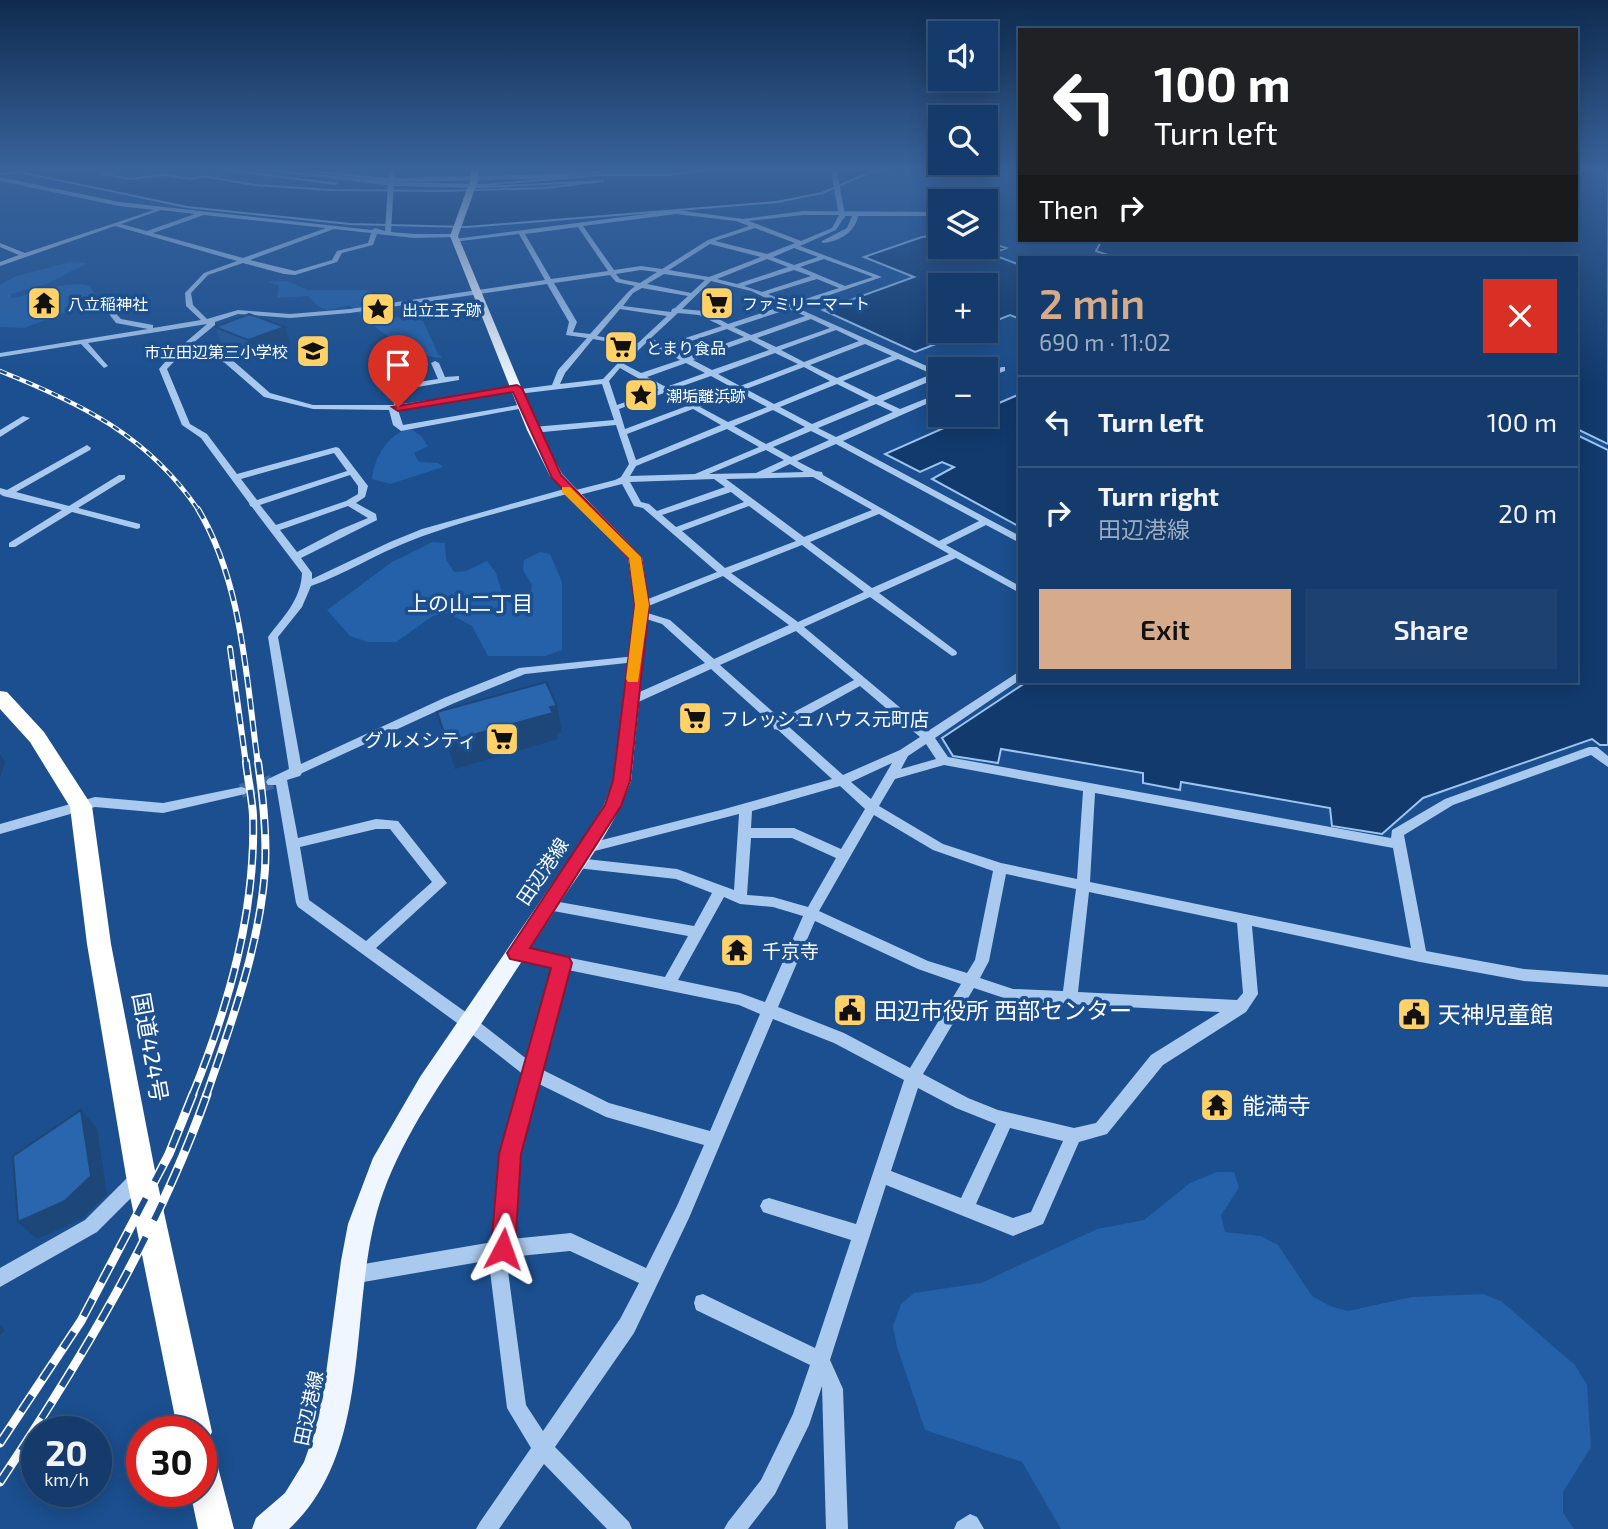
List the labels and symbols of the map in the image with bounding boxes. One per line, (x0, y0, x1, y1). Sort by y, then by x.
temple icon: 八立稲神社 (25, 284, 63, 322)
supermarket icon: ファミリーマート (698, 284, 736, 322)
place icon: 出立王子跡 (359, 290, 397, 328)
place label: 八立稲神社 (68, 294, 148, 313)
place label: ファミリーマート (742, 294, 870, 313)
place label: 出立王子跡 (402, 300, 482, 319)
supermarket icon: とまり食品 (602, 328, 640, 366)
school or university icon: 市立田辺第三小学校 (294, 332, 332, 370)
pin (368, 335, 428, 407)
place label: とまり食品 (646, 338, 726, 357)
place label: 市立田辺第三小学校 (144, 342, 288, 361)
place icon: 潮垢離浜跡 (622, 376, 660, 414)
place label: 潮垢離浜跡 (666, 386, 746, 405)
district label: 上の山二丁目 (407, 590, 533, 615)
supermarket icon: フレッシュハウス元町店 (676, 699, 714, 737)
place label: フレッシュハウス元町店 (720, 707, 929, 730)
supermarket icon: グルメシティ (483, 720, 521, 758)
place label: グルメシティ (364, 728, 477, 751)
street label: 田辺港線 (511, 833, 573, 909)
temple icon: 千京寺 (718, 931, 756, 969)
place label: 千京寺 (762, 939, 819, 962)
street label: 国道424号 (128, 990, 174, 1104)
public building icon: 田辺市役所 西部センター (831, 991, 869, 1029)
public building icon: 天神児童館 (1395, 995, 1433, 1033)
place label: 田辺市役所 西部センター (874, 996, 1132, 1024)
place label: 天神児童館 (1438, 1000, 1553, 1028)
temple icon: 能満寺 (1198, 1086, 1236, 1124)
place label: 能満寺 (1242, 1091, 1311, 1119)
position arrow (466, 1212, 540, 1286)
street label: 田辺港線 (289, 1368, 327, 1448)
speed limit sign: 30 (126, 1416, 217, 1507)

